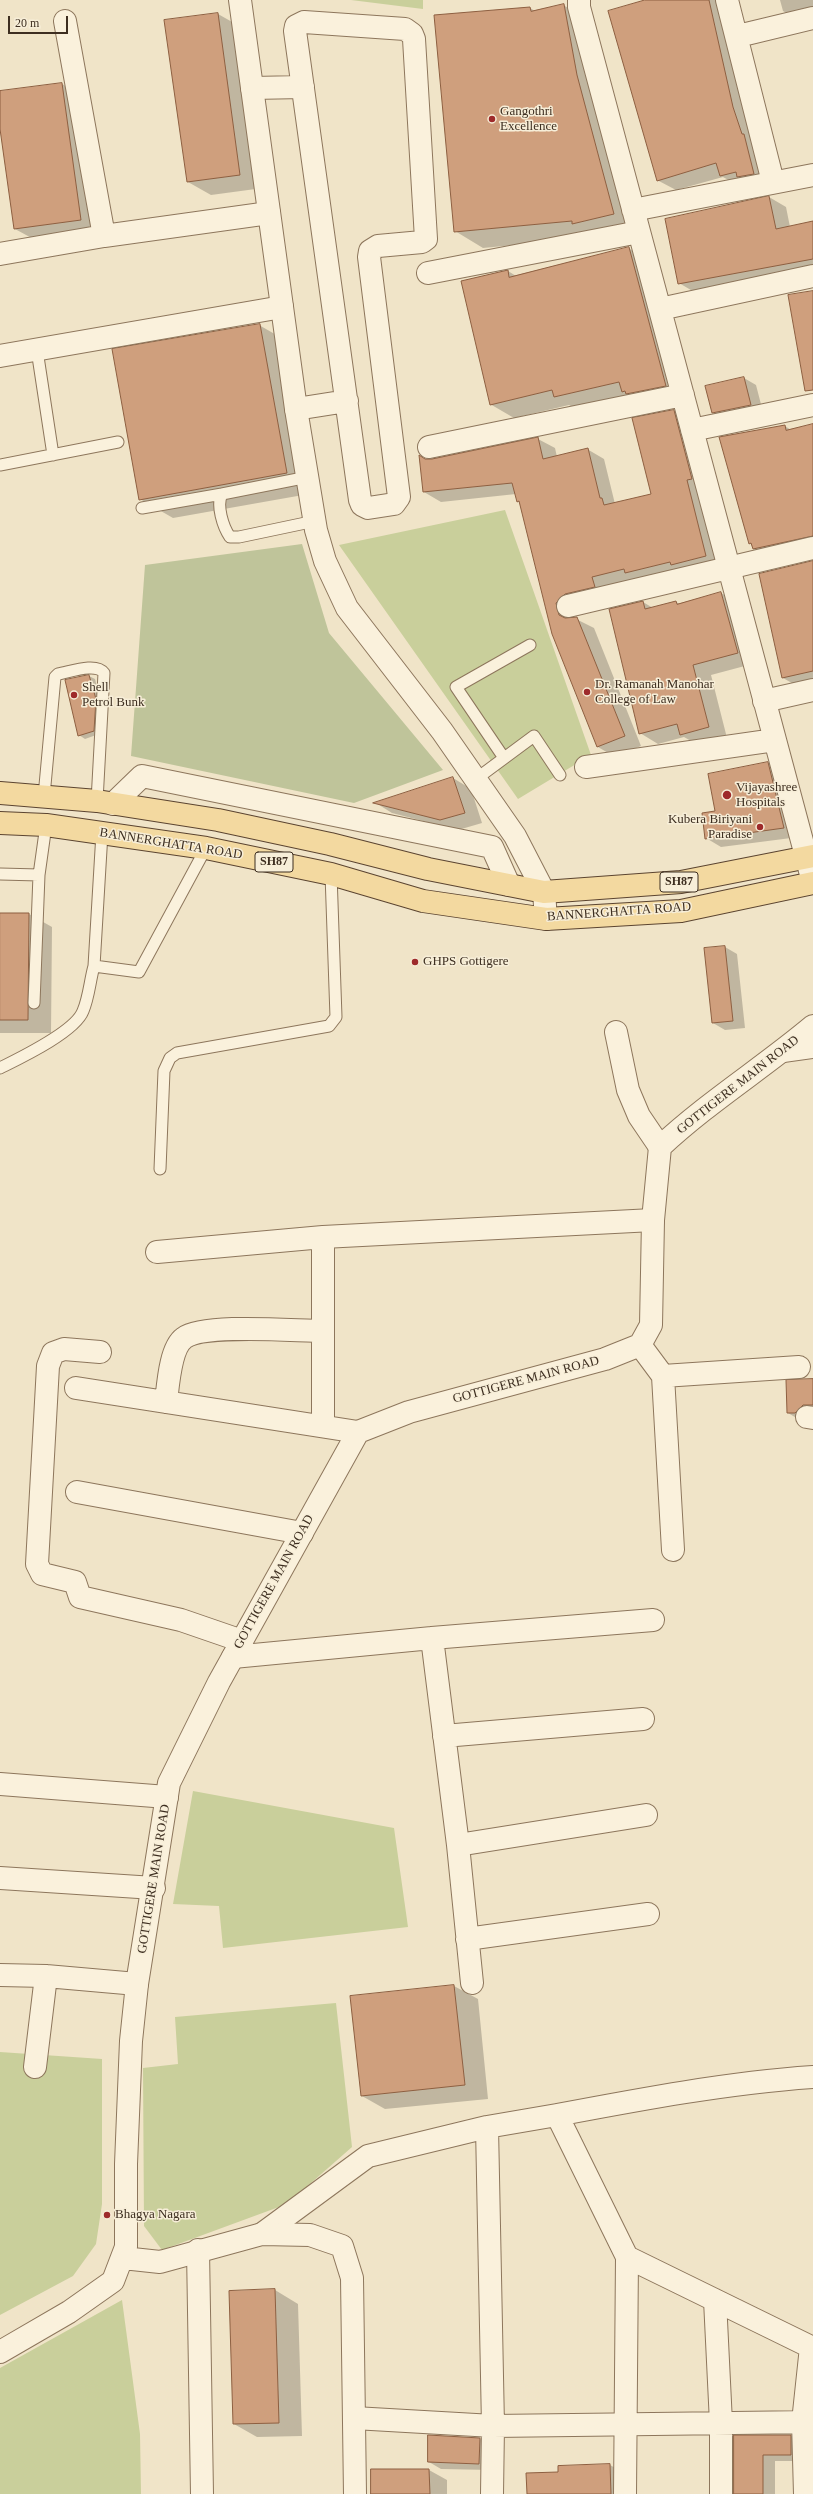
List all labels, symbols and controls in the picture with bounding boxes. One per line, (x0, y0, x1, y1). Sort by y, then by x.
scale bar (10, 8, 70, 34)
text: 20 m (15, 16, 39, 30)
place label: Gangothri Excellence (500, 104, 557, 135)
marker: Gangothri Excellence (487, 114, 497, 124)
place label: Dr. Ramanah Manohar College of Law (595, 677, 714, 708)
place label: Shell Petrol Bunk (82, 680, 144, 711)
marker: Dr. Ramanah Manohar College of Law (582, 687, 592, 697)
marker: Shell Petrol Bunk (69, 690, 79, 700)
place label: Vijayashree Hospitals (736, 780, 797, 811)
marker: Vijayashree Hospitals (721, 789, 733, 801)
place label: Kubera Biriyani Paradise (668, 812, 752, 843)
marker: Kubera Biriyani Paradise (755, 822, 765, 832)
street label: BANNERGHATTA ROAD (98, 825, 244, 863)
road number: SH87 (255, 852, 293, 872)
road number: SH87 (660, 872, 698, 892)
street label: BANNERGHATTA ROAD (546, 899, 692, 925)
place label: GHPS Gottigere (423, 954, 509, 970)
marker: GHPS Gottigere (410, 957, 420, 967)
street label: GOTTIGERE MAIN ROAD (674, 1032, 802, 1138)
street label: GOTTIGERE MAIN ROAD (451, 1353, 601, 1407)
street label: GOTTIGERE MAIN ROAD (231, 1512, 317, 1652)
street label: GOTTIGERE MAIN ROAD (134, 1803, 174, 1955)
place label: Bhagya Nagara (115, 2207, 195, 2223)
marker: Bhagya Nagara (102, 2210, 112, 2220)

